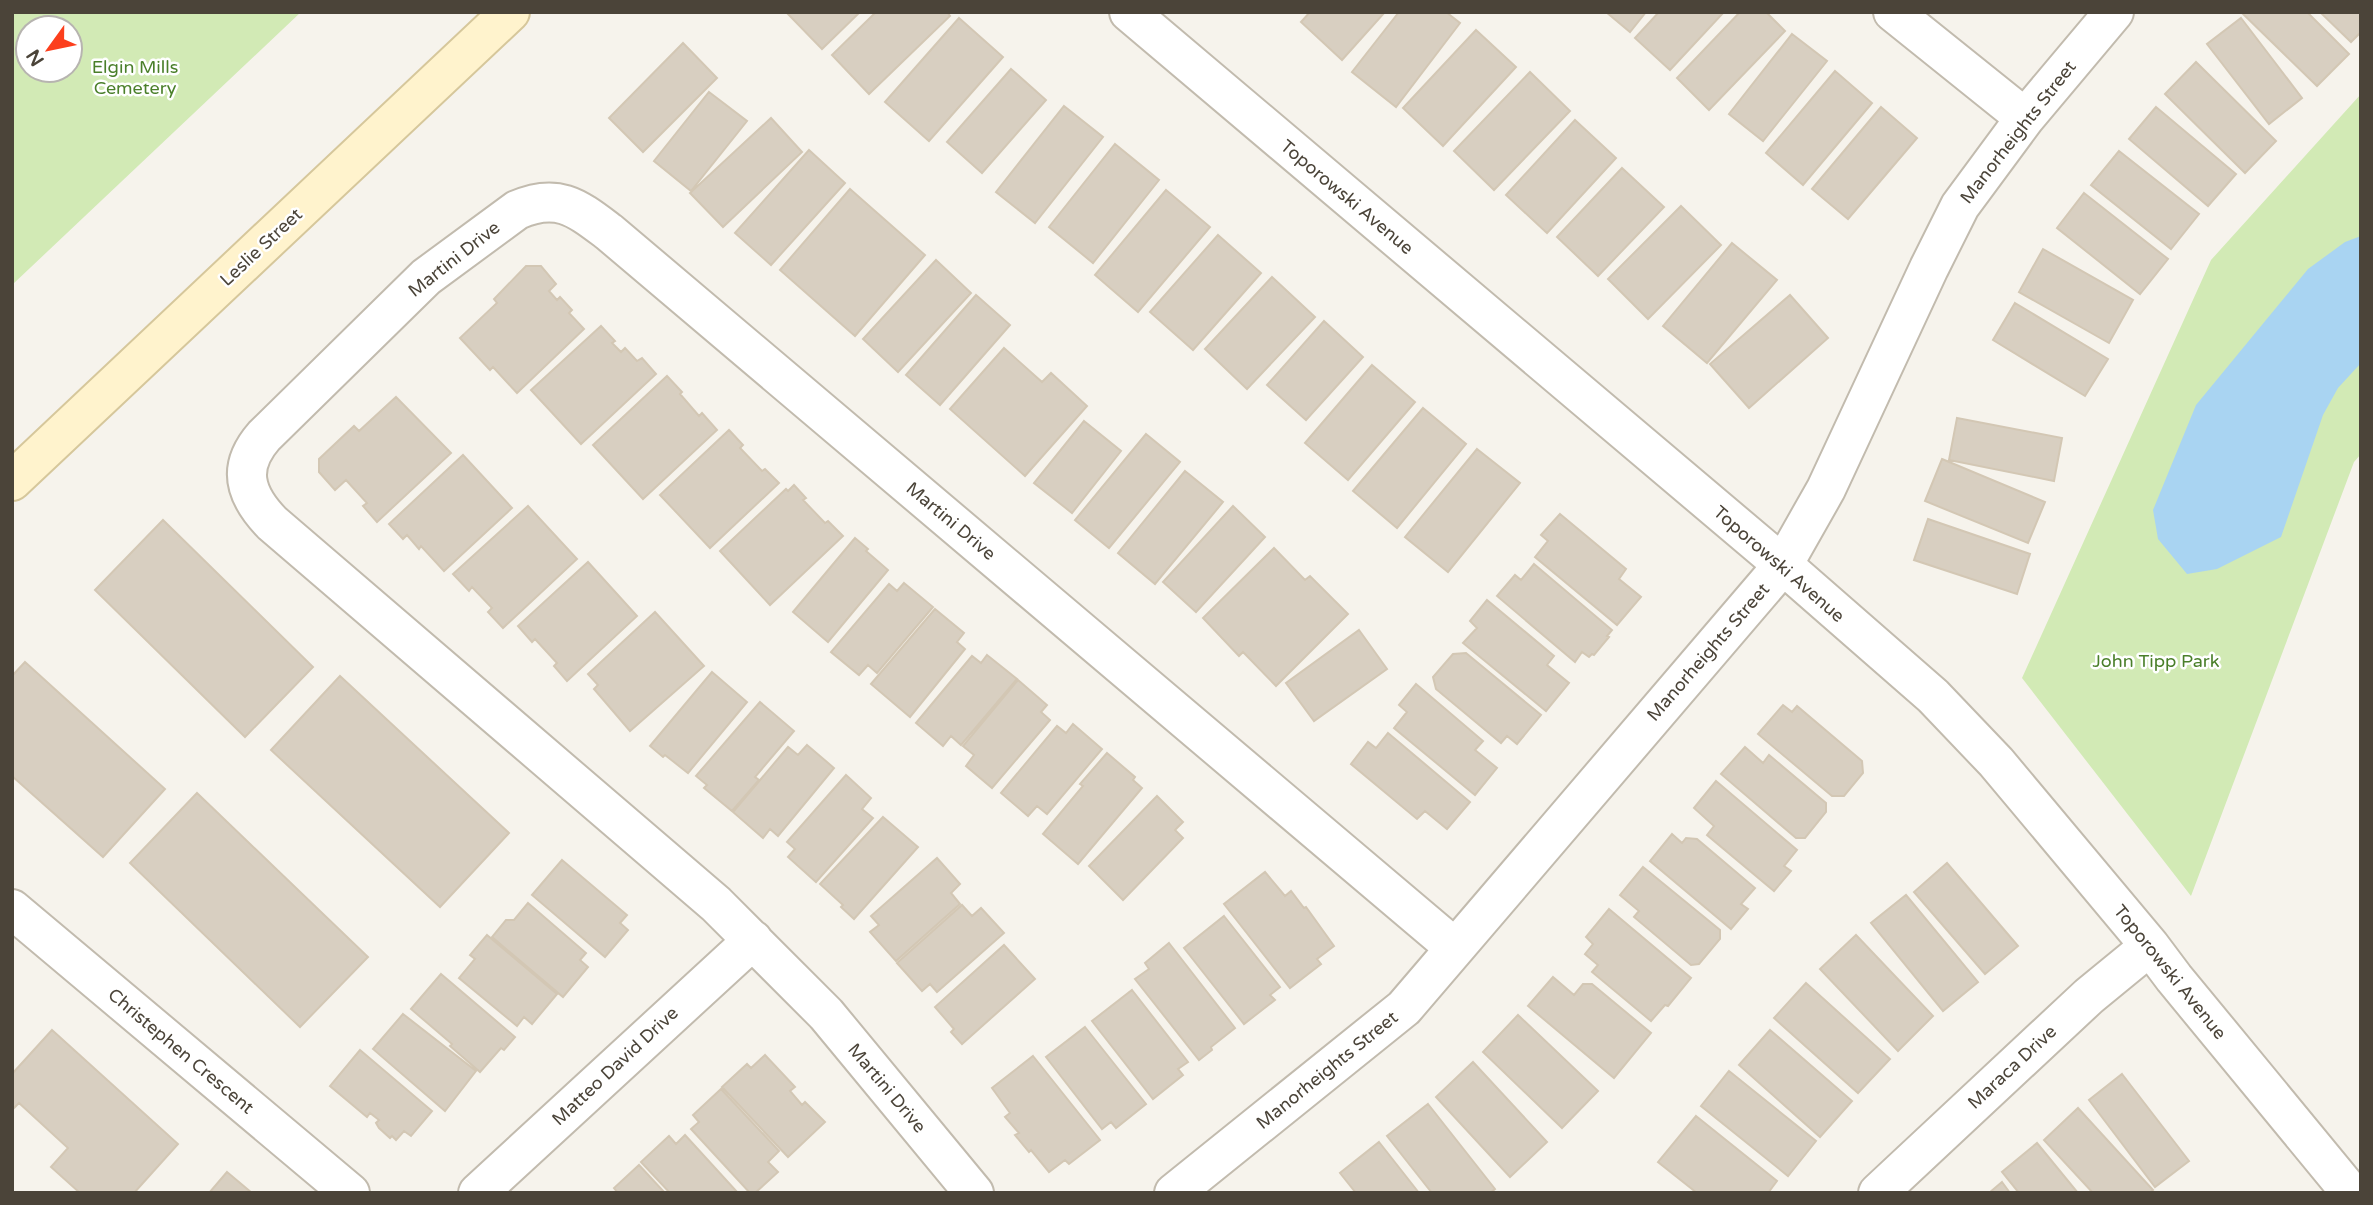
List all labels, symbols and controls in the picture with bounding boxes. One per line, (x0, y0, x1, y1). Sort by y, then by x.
north arrow (14, 14, 84, 84)
text: N (22, 45, 49, 70)
park label: Elgin Mills Cemetery (92, 56, 178, 99)
street label: Manorheights Street (1955, 56, 2081, 208)
street label: Toporowski Avenue (1276, 135, 1418, 259)
street label: Leslie Street (215, 203, 307, 291)
street label: Martini Drive (404, 216, 504, 302)
street label: Martini Drive (902, 477, 1000, 565)
street label: Toporowski Avenue (1709, 501, 1849, 627)
street label: Manorheights Street (1642, 578, 1774, 726)
park label: John Tipp Park (2092, 650, 2220, 672)
street label: Toporowski Avenue (2109, 900, 2231, 1044)
street label: Christephen Crescent (104, 984, 259, 1119)
street label: Matteo David Drive (547, 1002, 683, 1130)
street label: Manorheights Street (1252, 1006, 1402, 1134)
street label: Maraca Drive (1963, 1020, 2061, 1114)
street label: Martini Drive (843, 1039, 931, 1137)

